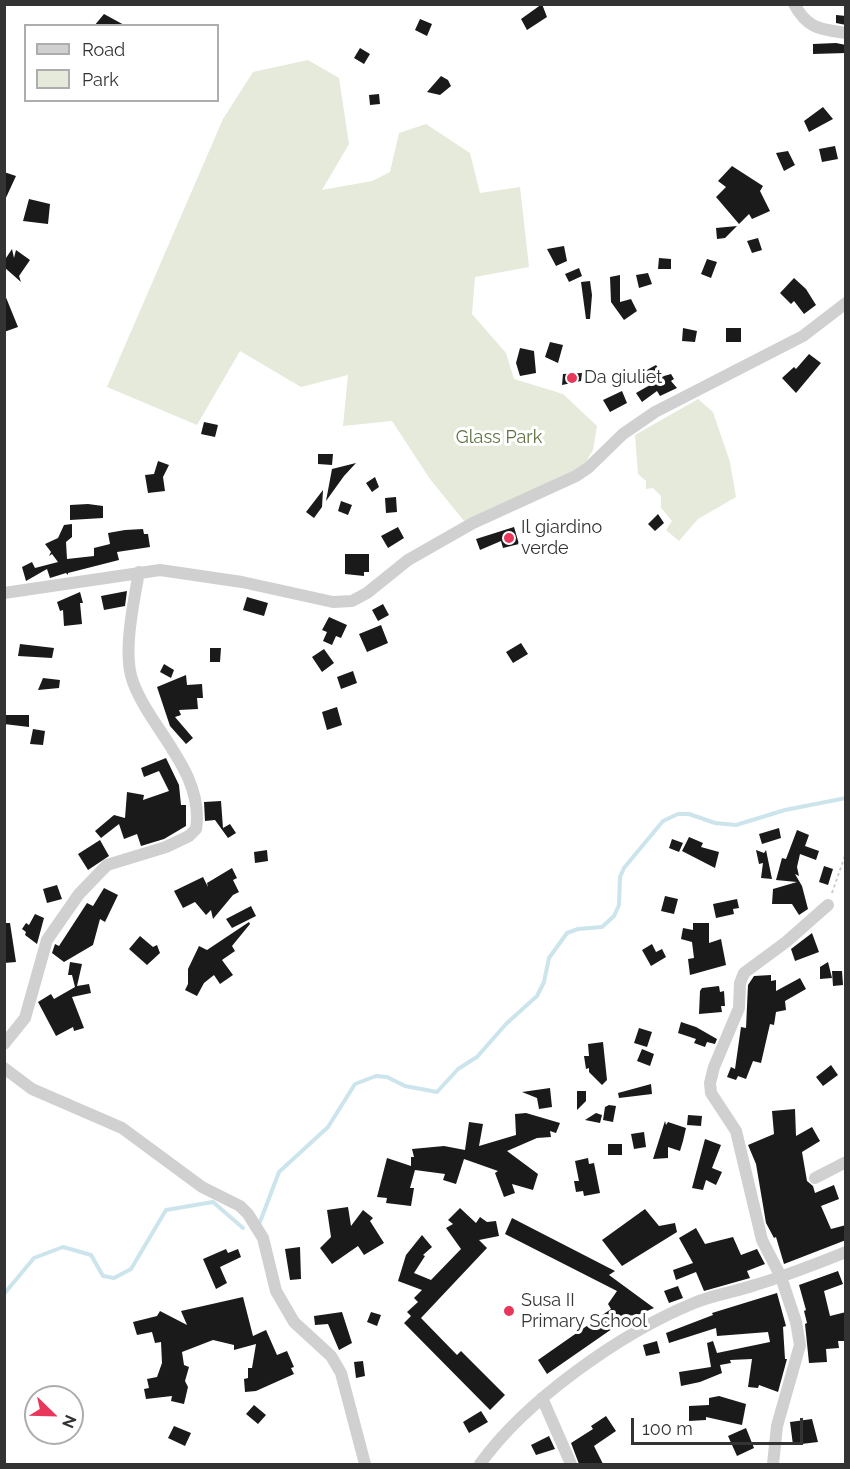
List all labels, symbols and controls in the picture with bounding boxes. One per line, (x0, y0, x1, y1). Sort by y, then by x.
legend (24, 24, 219, 102)
text: Road (82, 39, 125, 60)
text: Park (82, 69, 119, 90)
place label: Da giuliet (584, 367, 662, 389)
marker: Da giuliet (565, 371, 579, 385)
park label: Glass Park (456, 427, 542, 449)
place label: Il giardino verde (521, 517, 602, 560)
marker: Il giardino verde (502, 531, 516, 545)
place label: Susa II Primary School (521, 1290, 647, 1332)
marker: Susa II Primary School (502, 1304, 516, 1318)
north arrow (24, 1385, 84, 1445)
scale bar (634, 1406, 806, 1444)
text: N (58, 1412, 80, 1431)
text: 100 m (642, 1418, 693, 1439)

